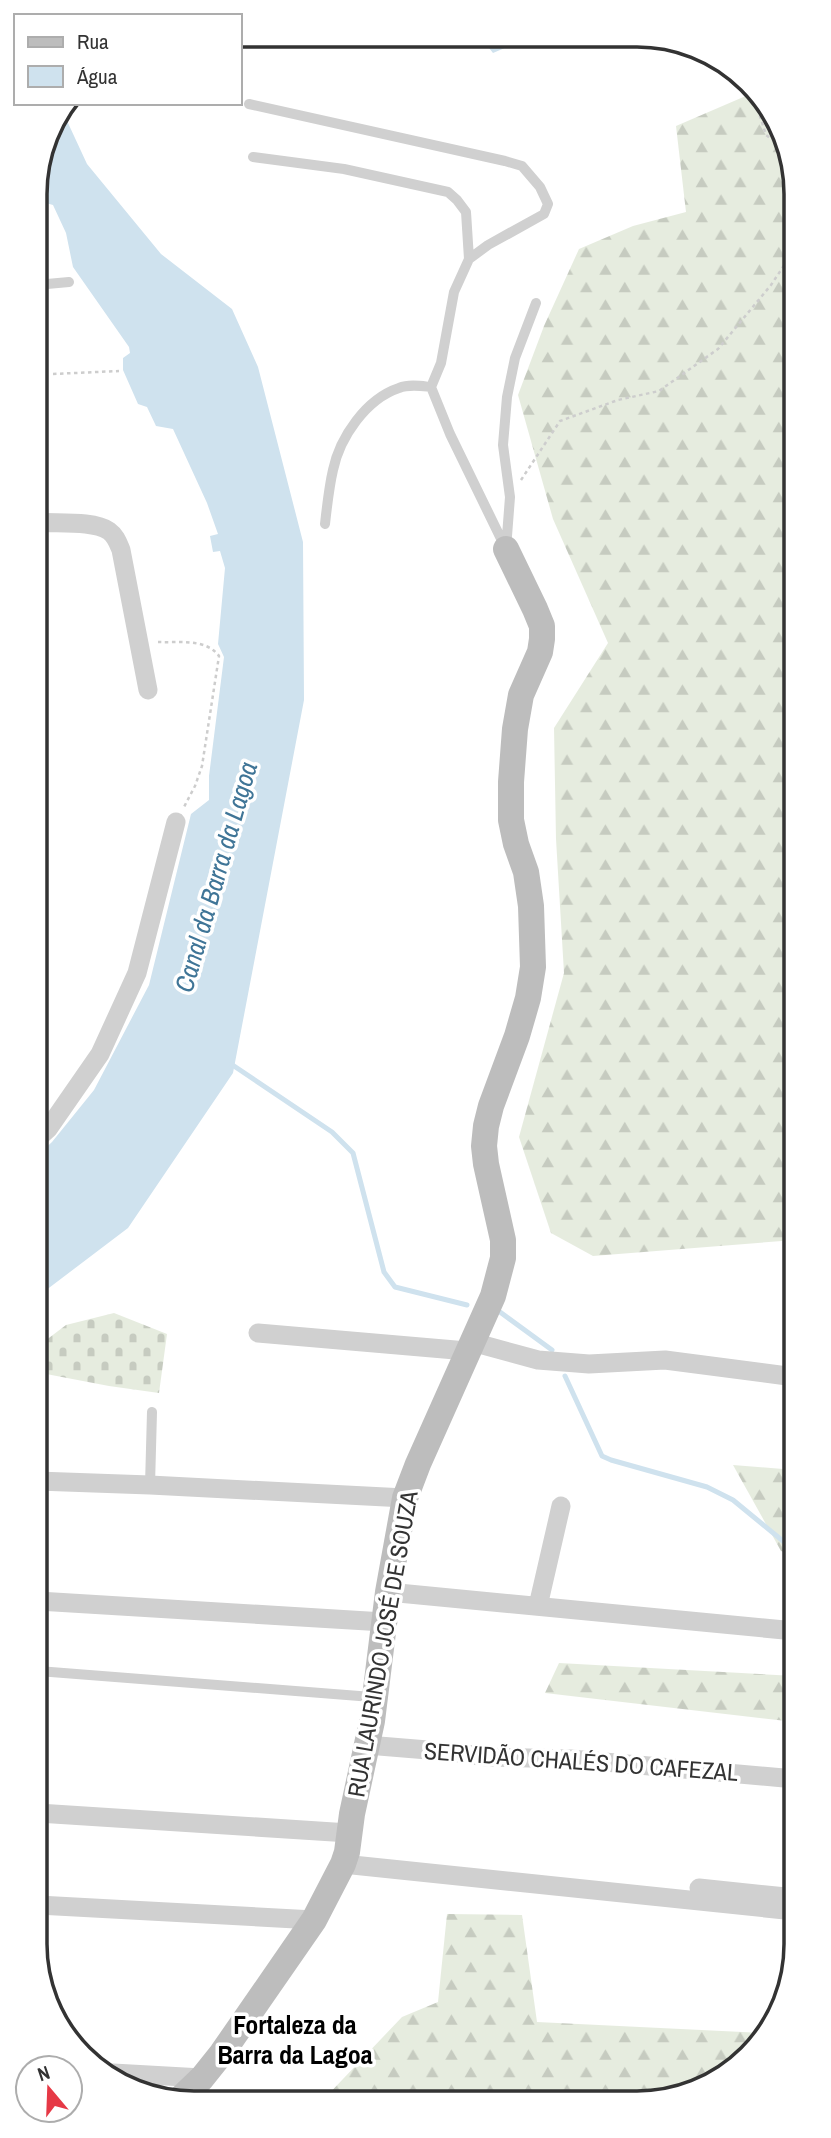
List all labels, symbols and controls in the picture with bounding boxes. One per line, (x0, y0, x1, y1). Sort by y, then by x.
legend (14, 14, 242, 105)
text: Rua (77, 27, 109, 56)
text: Água (76, 62, 118, 91)
water label: Canal da Barra da Lagoa (166, 757, 265, 996)
street label: RUA LAURINDO JOSÉ DE SOUZA (339, 1487, 425, 1800)
street label: SERVIDÃO CHALÉS DO CAFEZAL (423, 1734, 739, 1788)
district label: Fortaleza da Barra da Lagoa (217, 2007, 373, 2072)
north arrow (14, 2054, 84, 2124)
text: N (34, 2059, 53, 2087)

